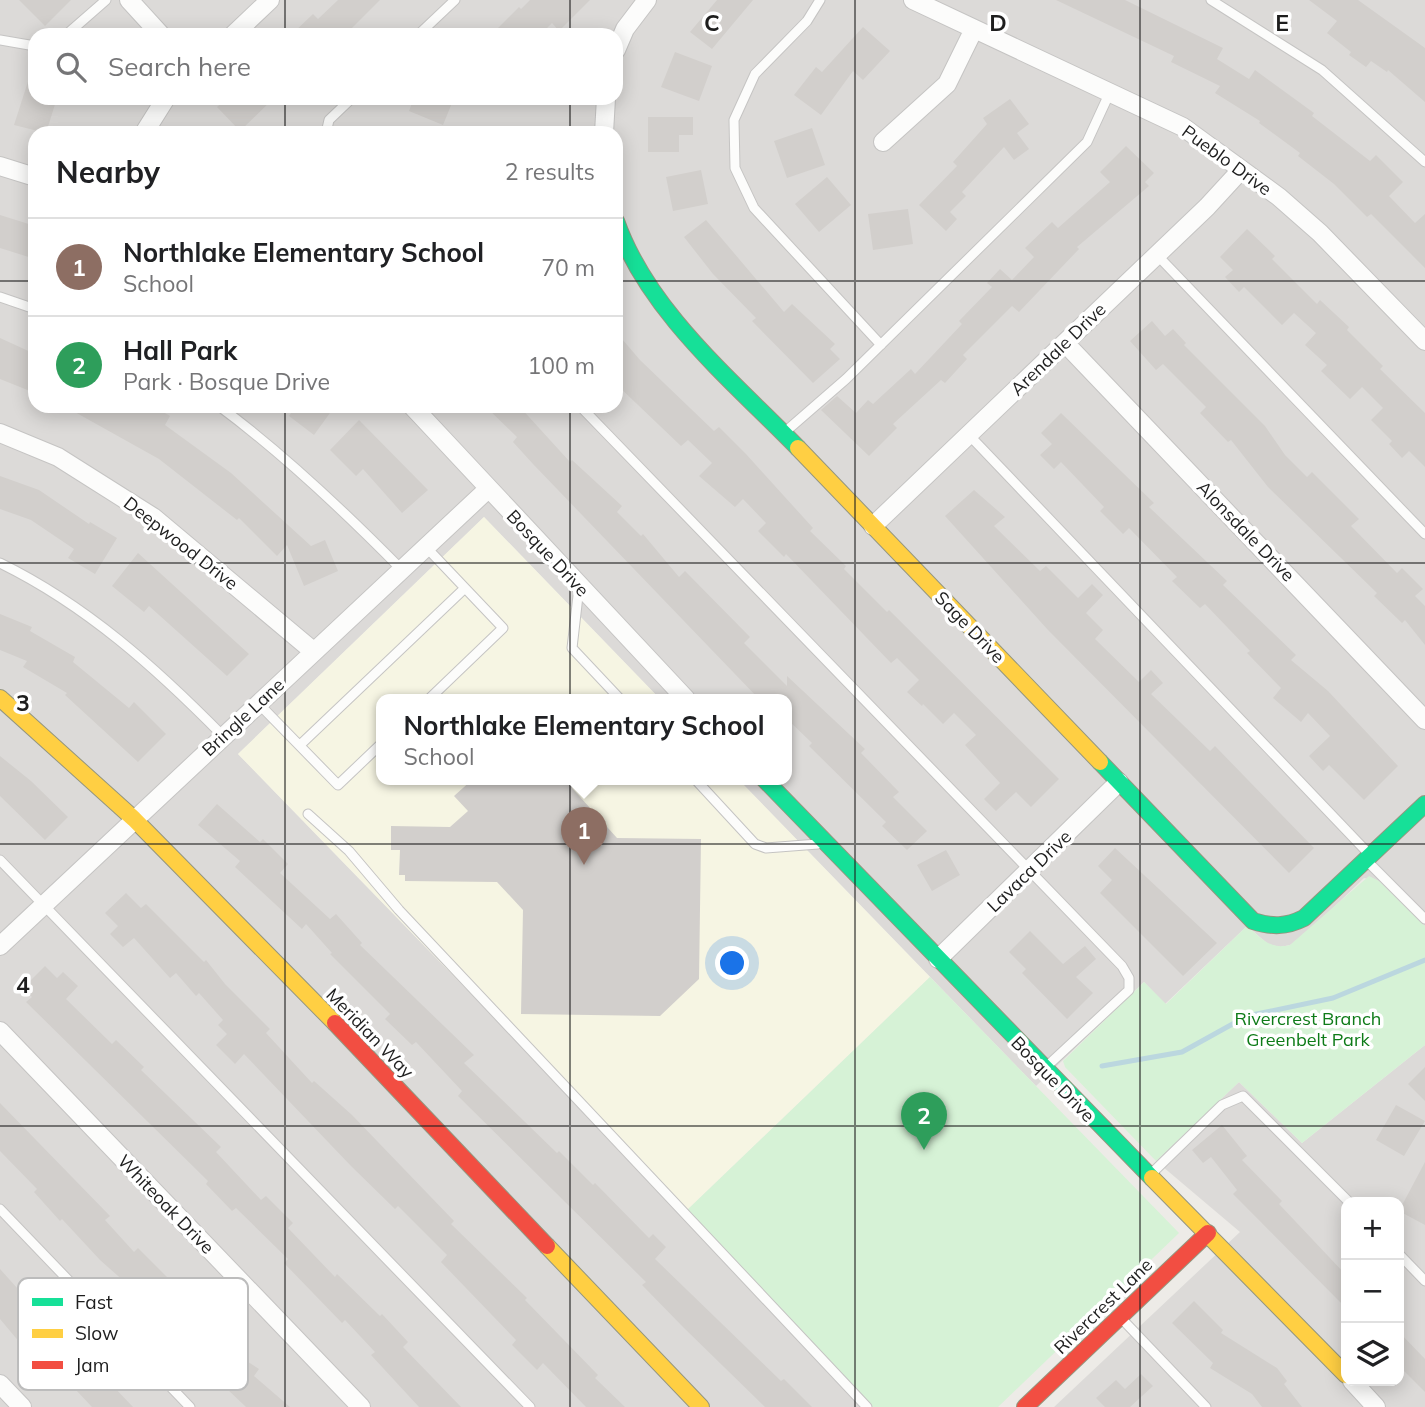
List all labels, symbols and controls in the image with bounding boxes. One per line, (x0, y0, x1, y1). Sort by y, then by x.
text: C (704, 8, 720, 37)
text: D (989, 8, 1007, 37)
text: E (1275, 8, 1289, 37)
search box (28, 28, 623, 105)
icon: search (52, 48, 90, 86)
text: Search here (108, 50, 251, 83)
street label: Pueblo Drive (1178, 120, 1276, 200)
text: Nearby (56, 153, 160, 191)
text: 2 results (505, 157, 595, 186)
text: Northlake Elementary School (123, 236, 484, 269)
text: 1 (72, 253, 86, 282)
text: 70 m (541, 253, 595, 282)
text: School (123, 269, 194, 298)
street label: Arendale Drive (1005, 298, 1111, 400)
text: Hall Park (123, 334, 237, 367)
text: 2 (72, 351, 86, 380)
text: 100 m (527, 351, 595, 380)
text: Park · Bosque Drive (123, 367, 330, 396)
street label: Alonsdale Drive (1192, 476, 1300, 586)
street label: Deepwood Drive (119, 491, 243, 595)
street label: Bosque Drive (502, 505, 594, 601)
street label: Sage Drive (930, 586, 1010, 668)
street label: Bringle Lane (197, 673, 289, 761)
text: 3 (16, 688, 30, 717)
popup (376, 694, 792, 785)
text: Northlake Elementary School (403, 709, 765, 742)
text: School (403, 742, 474, 771)
pin: 1 (561, 807, 607, 865)
street label: Lavaca Drive (982, 825, 1076, 917)
your location (715, 946, 749, 980)
text: 4 (16, 970, 30, 999)
street label: Meridian Way (321, 983, 419, 1083)
park label: Rivercrest Branch Greenbelt Park (1235, 1007, 1381, 1051)
street label: Bosque Drive (1006, 1031, 1100, 1127)
pin: 2 (901, 1092, 947, 1150)
street label: Whiteoak Drive (113, 1149, 219, 1259)
map controls (1341, 1197, 1404, 1386)
button: + (1341, 1197, 1404, 1260)
street label: Rivercrest Lane (1049, 1253, 1157, 1359)
button: − (1341, 1260, 1404, 1323)
legend (18, 1278, 248, 1390)
text: Fast (75, 1290, 113, 1314)
text: Slow (75, 1321, 119, 1345)
button: layers (1341, 1323, 1404, 1386)
text: Jam (75, 1353, 109, 1377)

